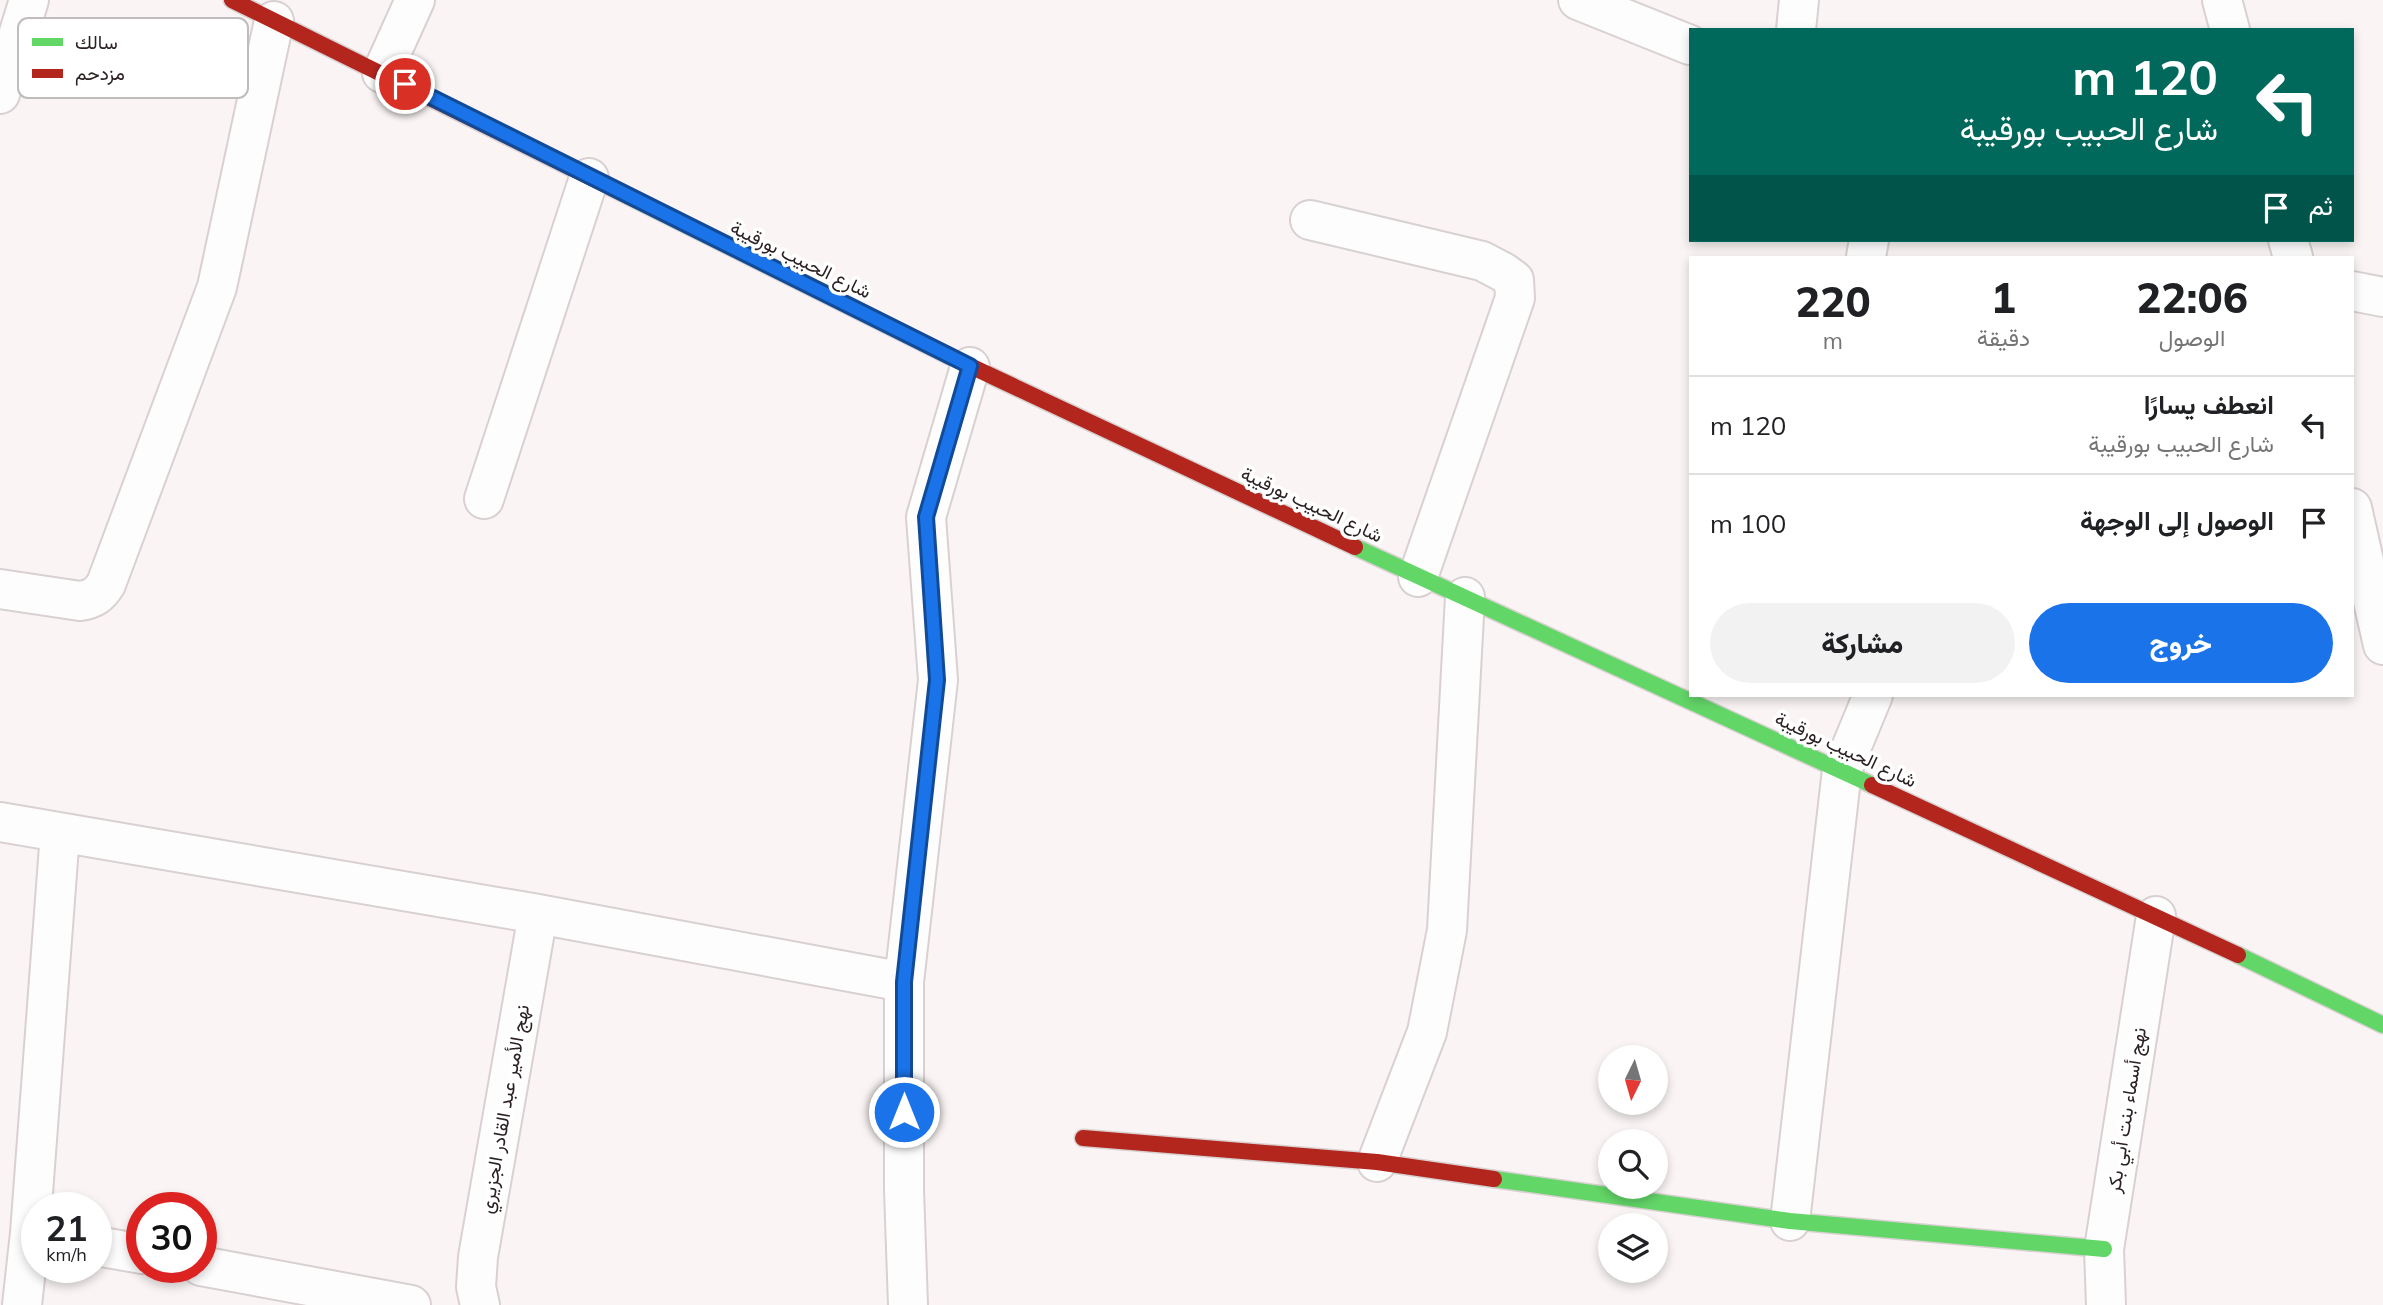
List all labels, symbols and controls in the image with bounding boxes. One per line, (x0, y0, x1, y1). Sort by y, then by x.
legend (18, 18, 248, 98)
text: سالك (75, 30, 118, 54)
text: 120 m (2072, 46, 2218, 107)
pin (375, 54, 435, 114)
icon: left (2242, 56, 2333, 147)
text: مزدحم (75, 61, 125, 86)
icon: arrive (386, 65, 424, 103)
text: شارع الحبيب بورقيبة (1960, 108, 2218, 148)
icon: arrive (2257, 189, 2295, 227)
text: ثم (2309, 189, 2333, 222)
street label: شارع الحبيب بورقيبة (726, 215, 875, 304)
text: 1 (1991, 271, 2016, 324)
text: 22:06 (2136, 271, 2248, 324)
text: 220 (1795, 275, 1871, 328)
text: دقيقة (1977, 323, 2030, 352)
text: الوصول (2159, 323, 2225, 352)
text: m (1823, 326, 1843, 355)
text: انعطف يسارًا (2144, 388, 2274, 421)
icon: left (2295, 406, 2333, 444)
text: 120 m (1710, 409, 1786, 442)
text: شارع الحبيب بورقيبة (2088, 429, 2274, 458)
street label: شارع الحبيب بورقيبة (1237, 461, 1387, 548)
text: الوصول إلى الوجهة (2080, 504, 2274, 537)
icon: arrive (2295, 504, 2333, 542)
text: 100 m (1710, 507, 1786, 540)
button: مشاركة (1710, 603, 2015, 683)
button: خروج (2029, 603, 2333, 683)
street label: شارع الحبيب بورقيبة (1771, 706, 1921, 793)
street label: نهج اﻷمير عبد القادر الجزيري (474, 1003, 538, 1216)
street label: نهج أسماء بنت أبي بكر (2101, 1026, 2155, 1196)
north arrow (1598, 1045, 1668, 1115)
map controls (1598, 1045, 1668, 1283)
position arrow (867, 1075, 941, 1149)
button: search (1598, 1129, 1668, 1199)
speed limit sign: 30 (126, 1192, 217, 1283)
text: 21 (45, 1206, 88, 1250)
button: layers (1598, 1213, 1668, 1283)
text: km/h (46, 1243, 87, 1266)

